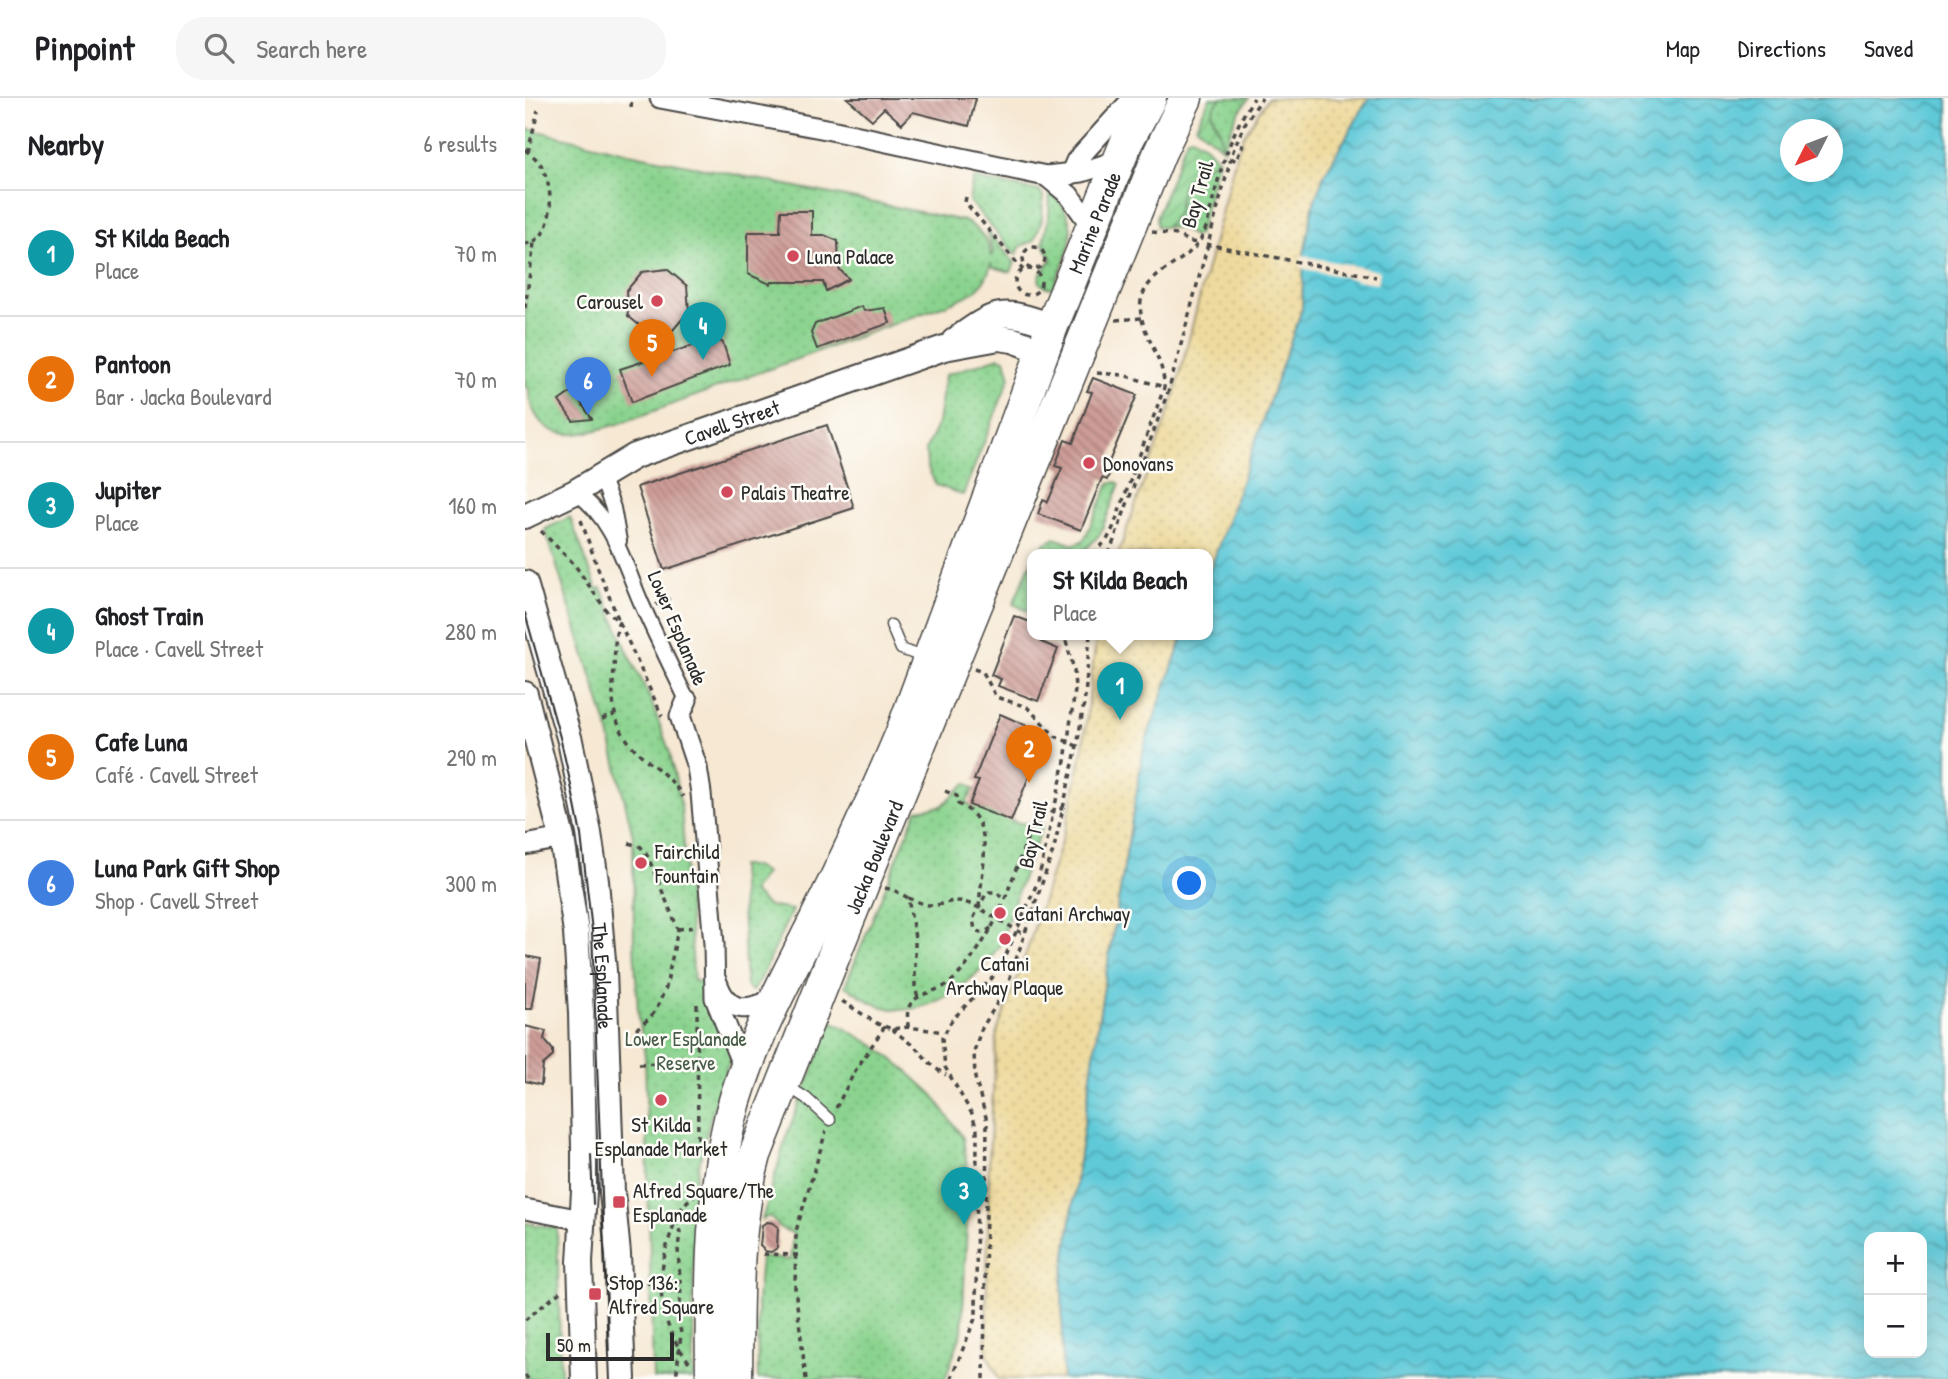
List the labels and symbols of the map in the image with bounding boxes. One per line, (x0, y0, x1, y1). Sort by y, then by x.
north arrow (1780, 119, 1843, 182)
street label: Bay Trail (1174, 156, 1221, 231)
street label: Marine Parade (1060, 167, 1128, 278)
place label: Luna Palace (807, 242, 894, 271)
marker: Luna Palace (785, 248, 801, 264)
place label: Carousel (576, 287, 643, 316)
marker: Carousel (649, 293, 665, 309)
pin: 4 (680, 302, 726, 360)
pin: 5 (629, 319, 675, 377)
pin: 6 (565, 357, 611, 415)
street label: Cavell Street (680, 392, 784, 452)
place label: Donovans (1103, 449, 1174, 478)
marker: Donovans (1081, 455, 1097, 471)
place label: Palais Theatre (741, 478, 850, 507)
marker: Palais Theatre (719, 484, 735, 500)
street label: Lower Esplanade (641, 566, 715, 690)
pin: 1 (1097, 662, 1143, 720)
pin: 2 (1006, 725, 1052, 783)
street label: Jacka Boulevard (838, 796, 910, 919)
street label: Bay Trail (1011, 797, 1055, 871)
place label: Fairchild Fountain (654, 837, 719, 890)
marker: Fairchild Fountain (633, 855, 649, 871)
your location (1172, 866, 1206, 900)
place label: Catani Archway (1014, 899, 1130, 928)
marker: Catani Archway (992, 905, 1008, 921)
street label: The Esplanade (585, 922, 621, 1030)
marker: Catani Archway Plaque (997, 931, 1013, 947)
place label: Catani Archway Plaque (946, 949, 1064, 1002)
park label: Lower Esplanade Reserve (625, 1024, 747, 1077)
marker: St Kilda Esplanade Market (653, 1092, 669, 1108)
place label: St Kilda Esplanade Market (595, 1110, 728, 1163)
pin: 3 (941, 1167, 987, 1225)
place label: Alfred Square/The Esplanade (633, 1176, 774, 1229)
marker: Alfred Square/The Esplanade (611, 1194, 627, 1210)
place label: Stop 136: Alfred Square (609, 1268, 714, 1321)
marker: Stop 136: Alfred Square (587, 1286, 603, 1302)
scale bar (546, 1330, 674, 1362)

